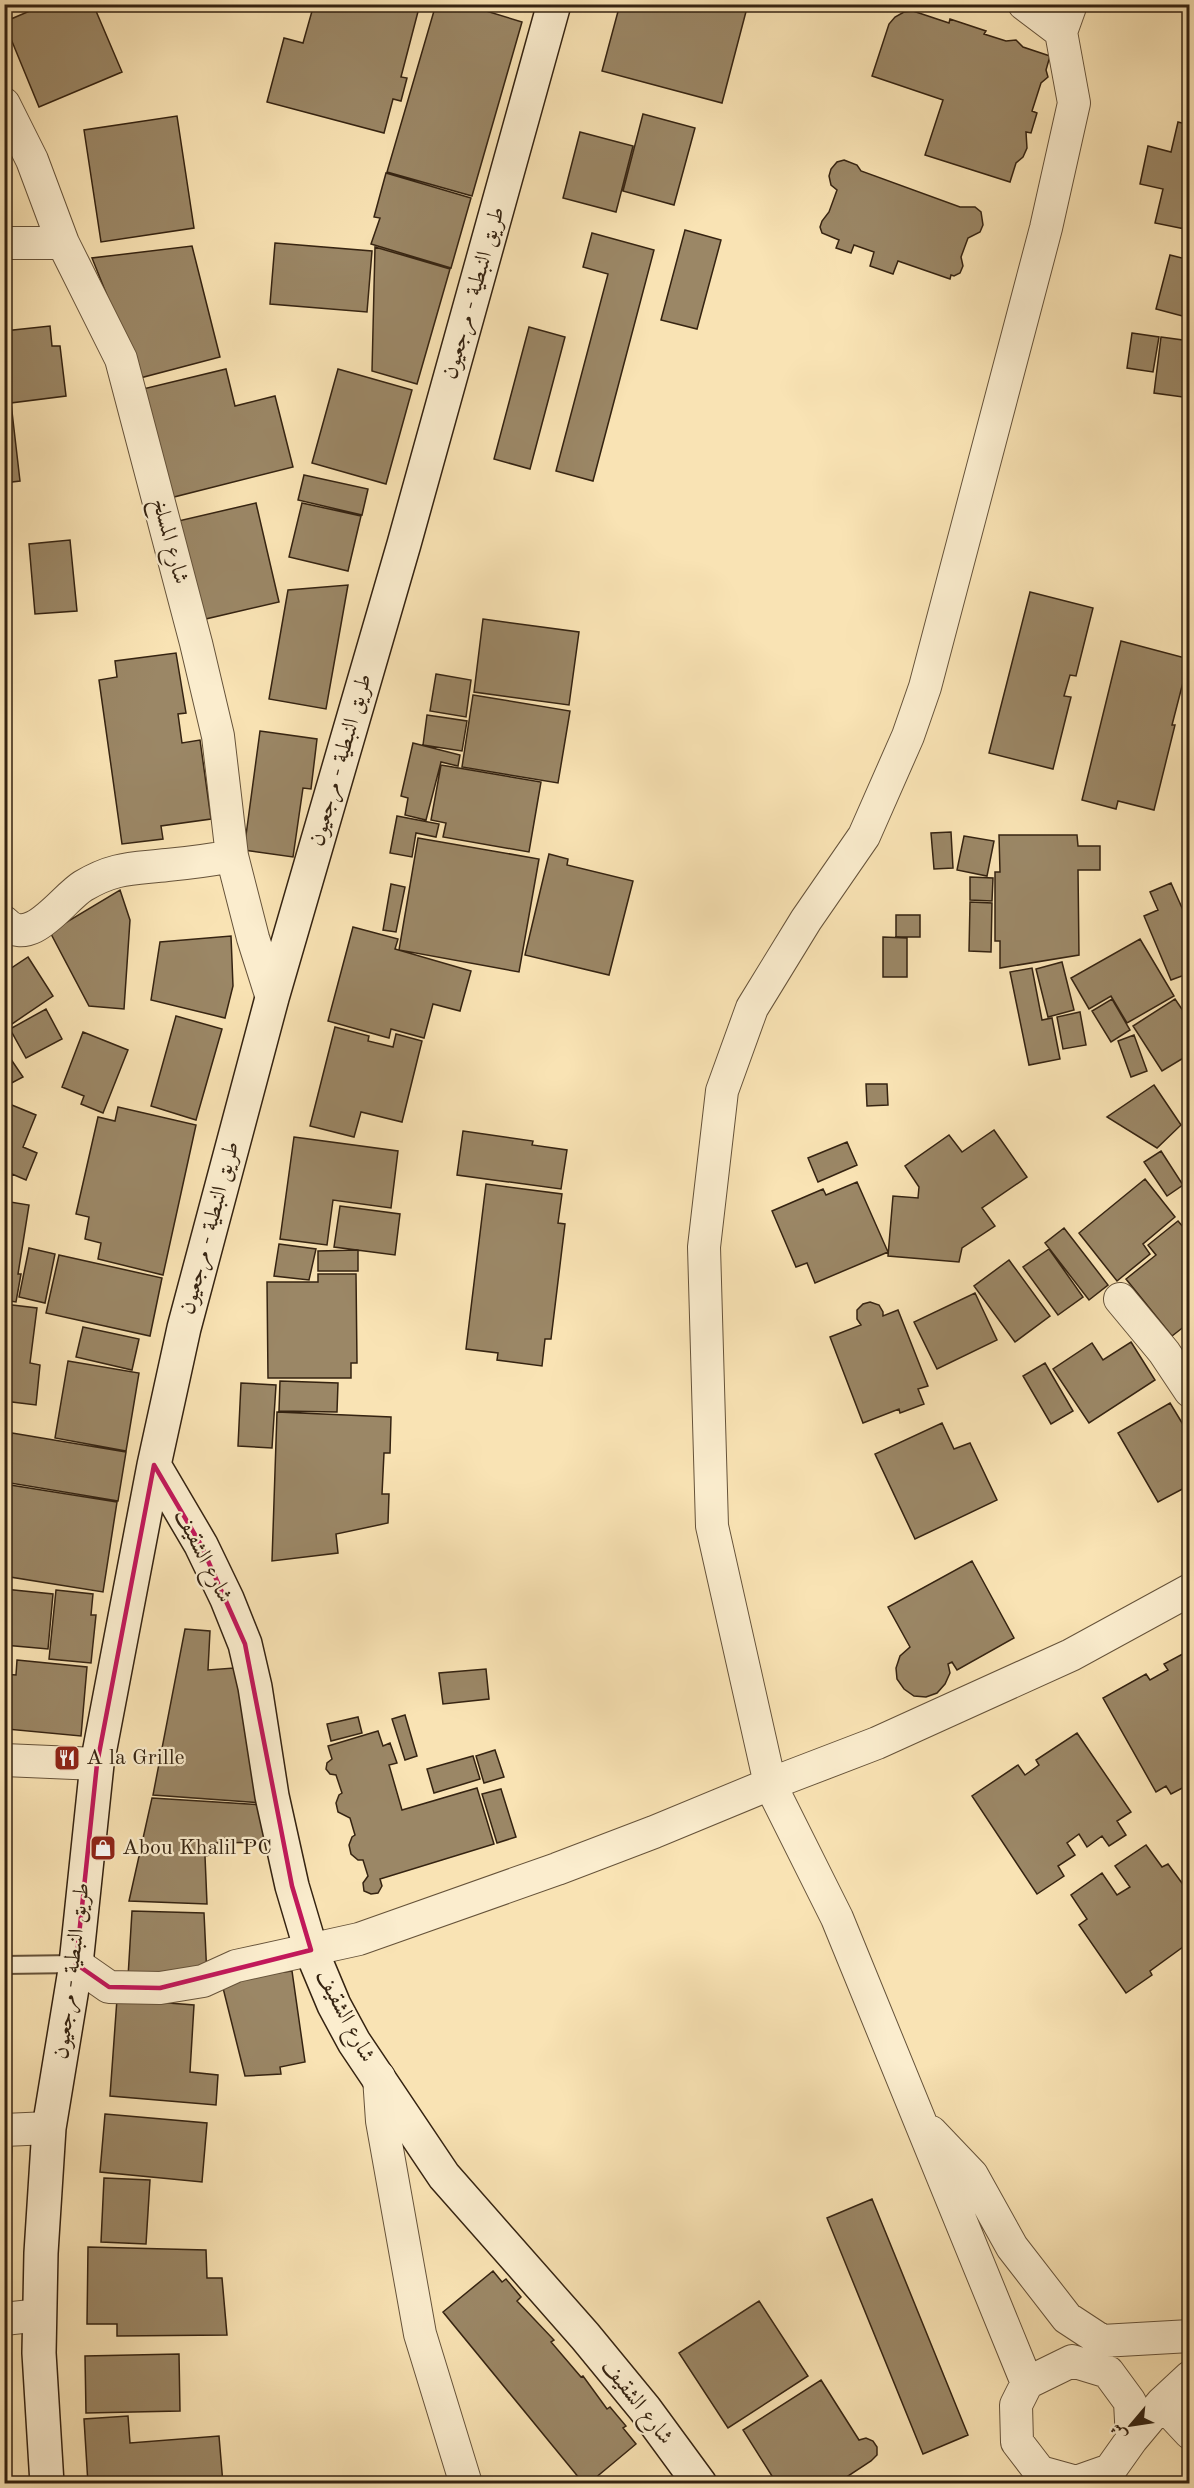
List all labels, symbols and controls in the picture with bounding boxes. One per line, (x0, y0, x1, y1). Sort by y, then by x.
street label: طريق النبطية - مرجعيون (439, 204, 512, 382)
street label: شارع المسلخ (141, 496, 192, 588)
street label: طريق النبطية - مرجعيون (306, 671, 379, 849)
street label: طريق النبطية - مرجعيون (176, 1139, 247, 1318)
street label: شارع الشقيف (165, 1506, 236, 1609)
restaurant icon: A la Grille (52, 1743, 82, 1773)
place label: A la Grille (86, 1747, 185, 1769)
shop icon: Abou Khalil PC (88, 1833, 118, 1863)
place label: Abou Khalil PC (122, 1837, 272, 1859)
street label: طريق النبطية - مرجعيون (50, 1881, 97, 2061)
street label: شارع الشقيف (306, 1966, 378, 2069)
street label: شارع الشقيف (592, 2355, 677, 2452)
north arrow (1101, 2395, 1161, 2455)
text: ش (1109, 2420, 1130, 2442)

